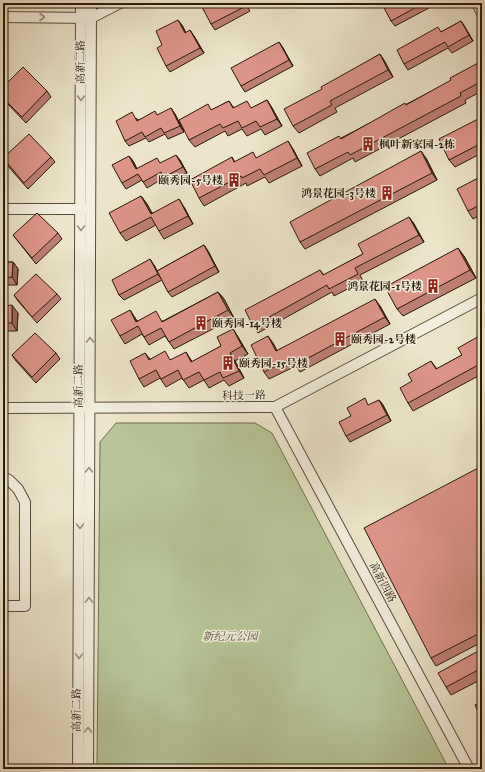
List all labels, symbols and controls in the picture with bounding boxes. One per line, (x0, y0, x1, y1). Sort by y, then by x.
one-way arrow (39, 13, 45, 21)
street label: 高新二路 (74, 40, 87, 84)
one-way arrow (77, 95, 85, 101)
building icon: 枫叶新家园-2栋 (360, 136, 376, 152)
place label: 枫叶新家园-2栋 (379, 138, 455, 151)
building icon: 颐秀园-5号楼 (226, 172, 242, 188)
place label: 颐秀园-5号楼 (158, 174, 223, 187)
building icon: 鸿景花园-3号楼 (379, 185, 395, 201)
place label: 鸿景花园-3号楼 (301, 187, 376, 201)
one-way arrow (77, 225, 85, 231)
building icon: 鸿景花园-1号楼 (425, 278, 441, 294)
place label: 鸿景花园-1号楼 (347, 280, 422, 293)
building icon: 颐秀园-14号楼 (193, 315, 209, 331)
place label: 颐秀园-14号楼 (212, 317, 282, 331)
building icon: 颐秀园-2号楼 (332, 331, 348, 347)
place label: 颐秀园-2号楼 (351, 333, 416, 346)
one-way arrow (86, 337, 94, 343)
building icon: 颐秀园-15号楼 (220, 355, 236, 371)
place label: 颐秀园-15号楼 (239, 357, 308, 370)
street label: 高新二路 (72, 364, 85, 408)
street label: 科技一路 (222, 389, 266, 402)
one-way arrow (85, 467, 93, 473)
one-way arrow (76, 523, 84, 529)
street label: 高新四路 (366, 560, 399, 605)
one-way arrow (85, 597, 93, 603)
park label: 新纪元公园 (203, 630, 259, 643)
one-way arrow (75, 653, 83, 659)
street label: 高新二路 (70, 688, 83, 732)
one-way arrow (84, 727, 92, 733)

